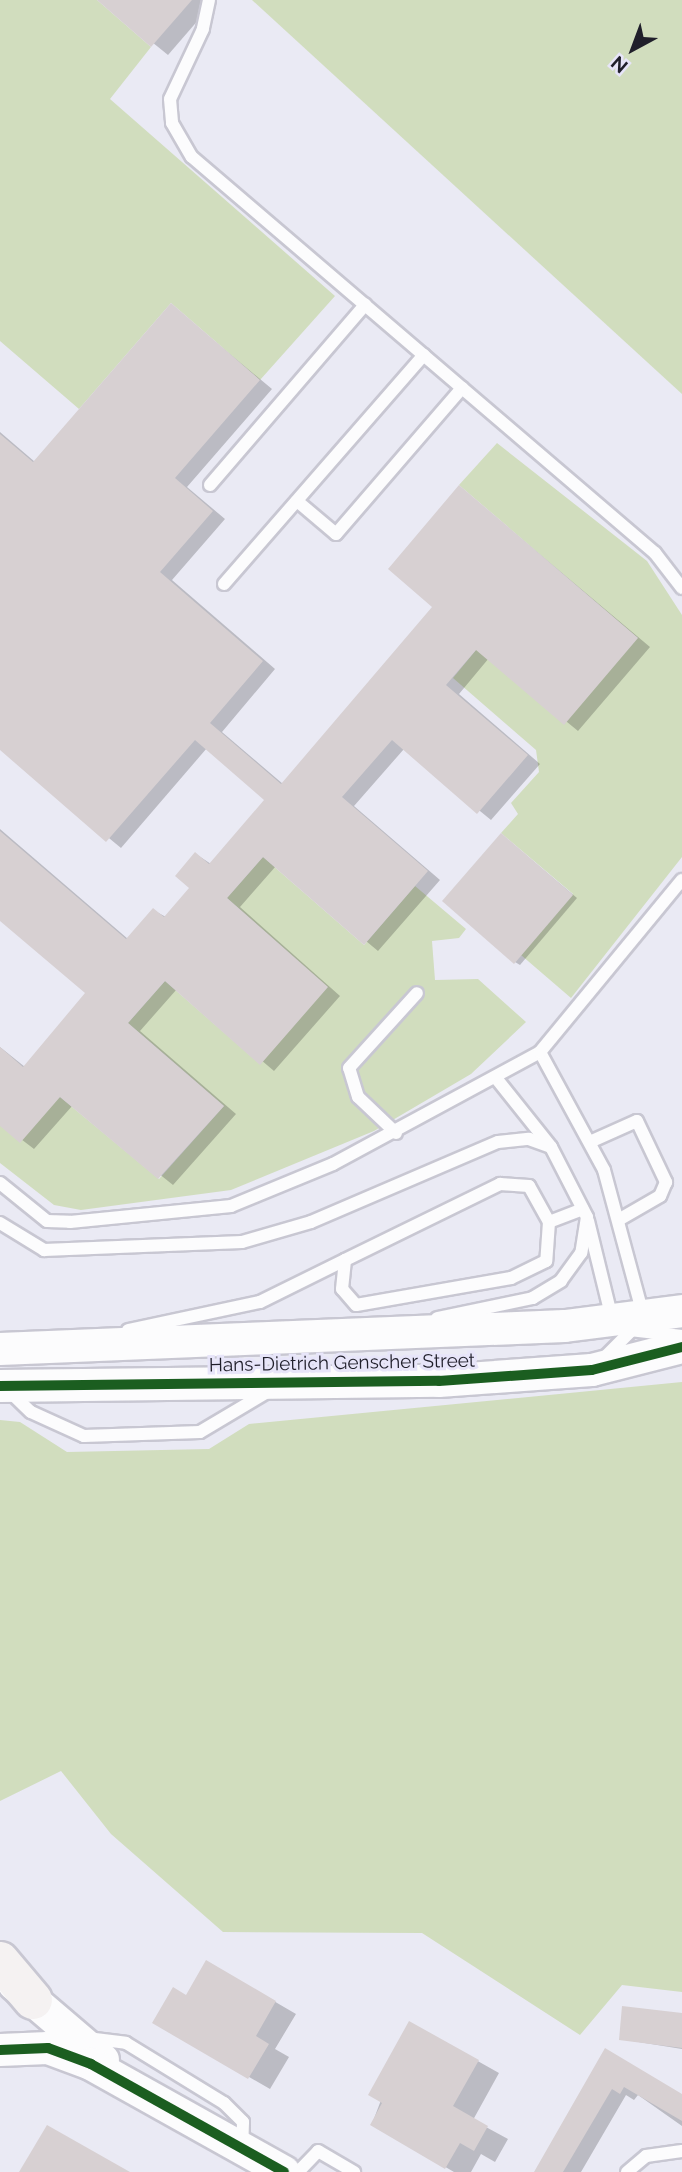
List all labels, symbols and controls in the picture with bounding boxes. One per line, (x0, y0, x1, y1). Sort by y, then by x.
north arrow (598, 14, 668, 84)
text: N (607, 52, 632, 78)
street label: Hans-Dietrich Genscher Street (208, 1349, 476, 1377)

